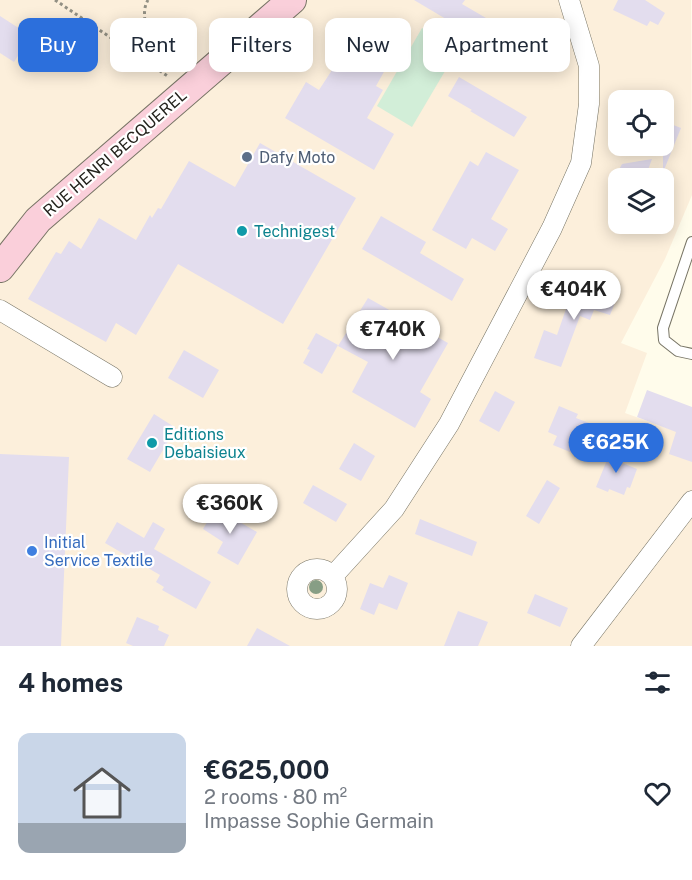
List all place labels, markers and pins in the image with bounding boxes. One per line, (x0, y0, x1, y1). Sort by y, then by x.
place label: Dafy Moto (259, 148, 335, 167)
marker: Dafy Moto (240, 150, 254, 164)
place label: Technigest (254, 222, 335, 241)
marker: Technigest (235, 224, 249, 238)
pin: €404K (532, 270, 616, 321)
pin: €740K (351, 310, 435, 361)
pin: €625K (574, 423, 658, 474)
place label: Editions Debaisieux (164, 425, 246, 462)
marker: Editions Debaisieux (145, 436, 159, 450)
pin: €360K (188, 484, 272, 535)
place label: Initial Service Textile (44, 533, 153, 570)
marker: Initial Service Textile (25, 544, 39, 558)

